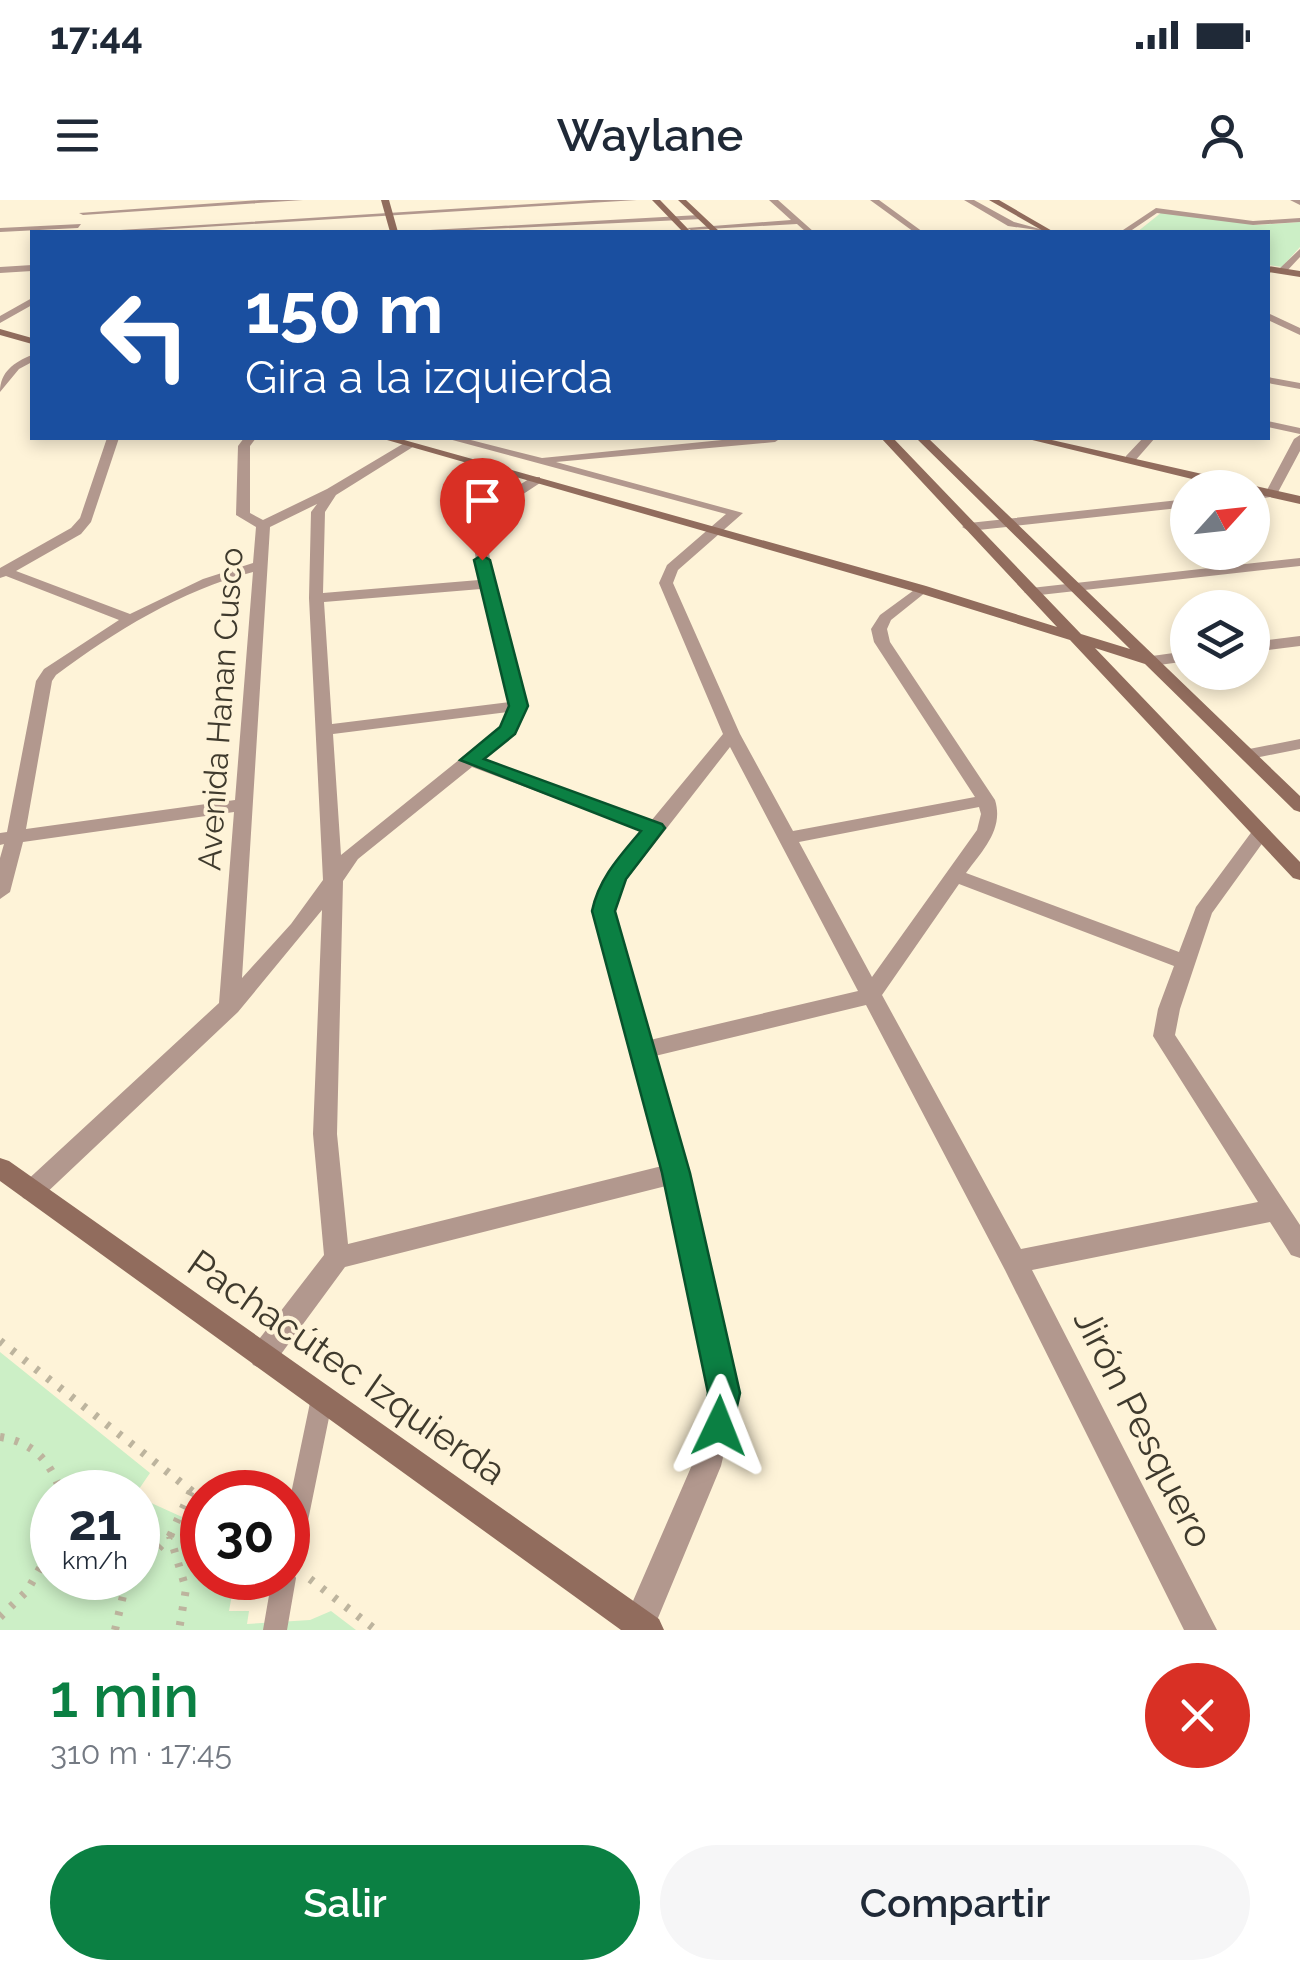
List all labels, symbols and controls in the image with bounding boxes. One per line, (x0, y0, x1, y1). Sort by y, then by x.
text: 17:44 (50, 13, 143, 58)
icon: menu (50, 108, 105, 163)
icon: person (1195, 108, 1250, 163)
text: Waylane (557, 109, 743, 162)
text: 150 m (245, 267, 443, 349)
icon: left (80, 270, 210, 400)
text: Gira a la izquierda (245, 351, 613, 404)
pin (440, 458, 525, 561)
north arrow (1170, 470, 1270, 570)
map controls (1170, 470, 1270, 690)
icon: arrive (455, 473, 510, 528)
street label: Avenida Hanan Cusco (190, 546, 250, 872)
button: layers (1170, 590, 1270, 690)
street label: Pachacútec Izquierda (179, 1240, 515, 1494)
street label: Jirón Pesquero (1065, 1301, 1223, 1555)
position arrow (667, 1374, 771, 1478)
speed limit sign: 30 (180, 1470, 310, 1600)
text: 21 (69, 1493, 121, 1552)
text: km/h (62, 1545, 128, 1575)
text: 1 min (50, 1661, 199, 1731)
button: close (1145, 1663, 1250, 1768)
text: 310 m · 17:45 (50, 1734, 232, 1771)
button: Salir (50, 1845, 640, 1960)
button: Compartir (660, 1845, 1250, 1960)

